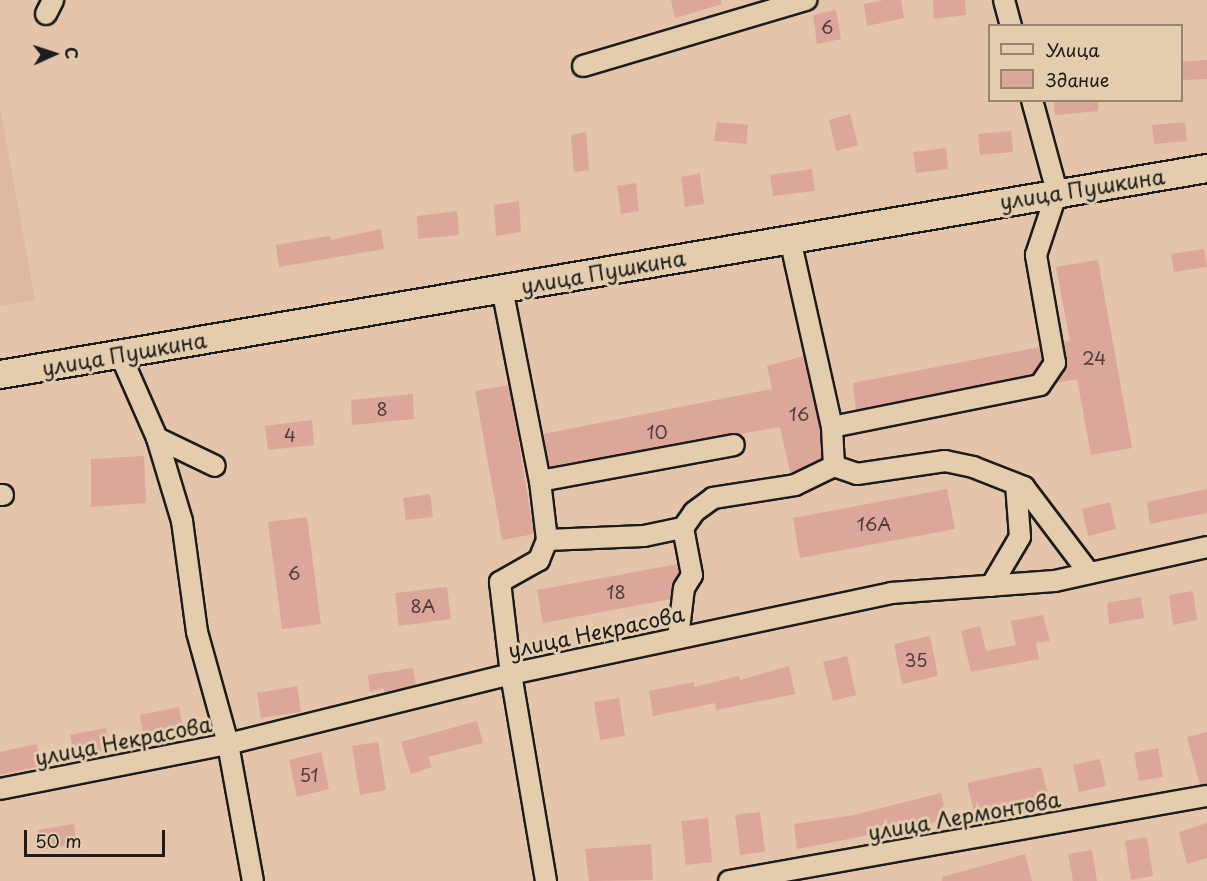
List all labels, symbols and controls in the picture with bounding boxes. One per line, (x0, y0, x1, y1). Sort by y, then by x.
house number: 6 (821, 16, 833, 38)
north arrow (24, 24, 84, 84)
legend (988, 24, 1183, 102)
text: Улица (1046, 36, 1100, 63)
text: С (60, 46, 84, 60)
text: Здание (1046, 66, 1109, 93)
street label: улица Пушкина (997, 162, 1167, 214)
street label: улица Пушкина (518, 244, 688, 298)
street label: улица Пушкина (39, 326, 209, 380)
house number: 24 (1082, 347, 1106, 369)
house number: 8 (376, 398, 388, 420)
house number: 16 (789, 403, 809, 425)
house number: 10 (646, 421, 668, 443)
house number: 4 (284, 424, 296, 446)
house number: 16А (857, 513, 891, 535)
house number: 6 (288, 562, 300, 584)
house number: 18 (606, 581, 626, 603)
house number: 8А (410, 595, 436, 617)
street label: улица Некрасова (505, 600, 687, 662)
house number: 35 (904, 649, 928, 671)
street label: улица Некрасова (32, 710, 214, 770)
house number: 51 (299, 764, 319, 786)
street label: улица Лермонтова (865, 786, 1063, 844)
scale bar (27, 818, 168, 856)
text: 50 m (35, 827, 82, 854)

